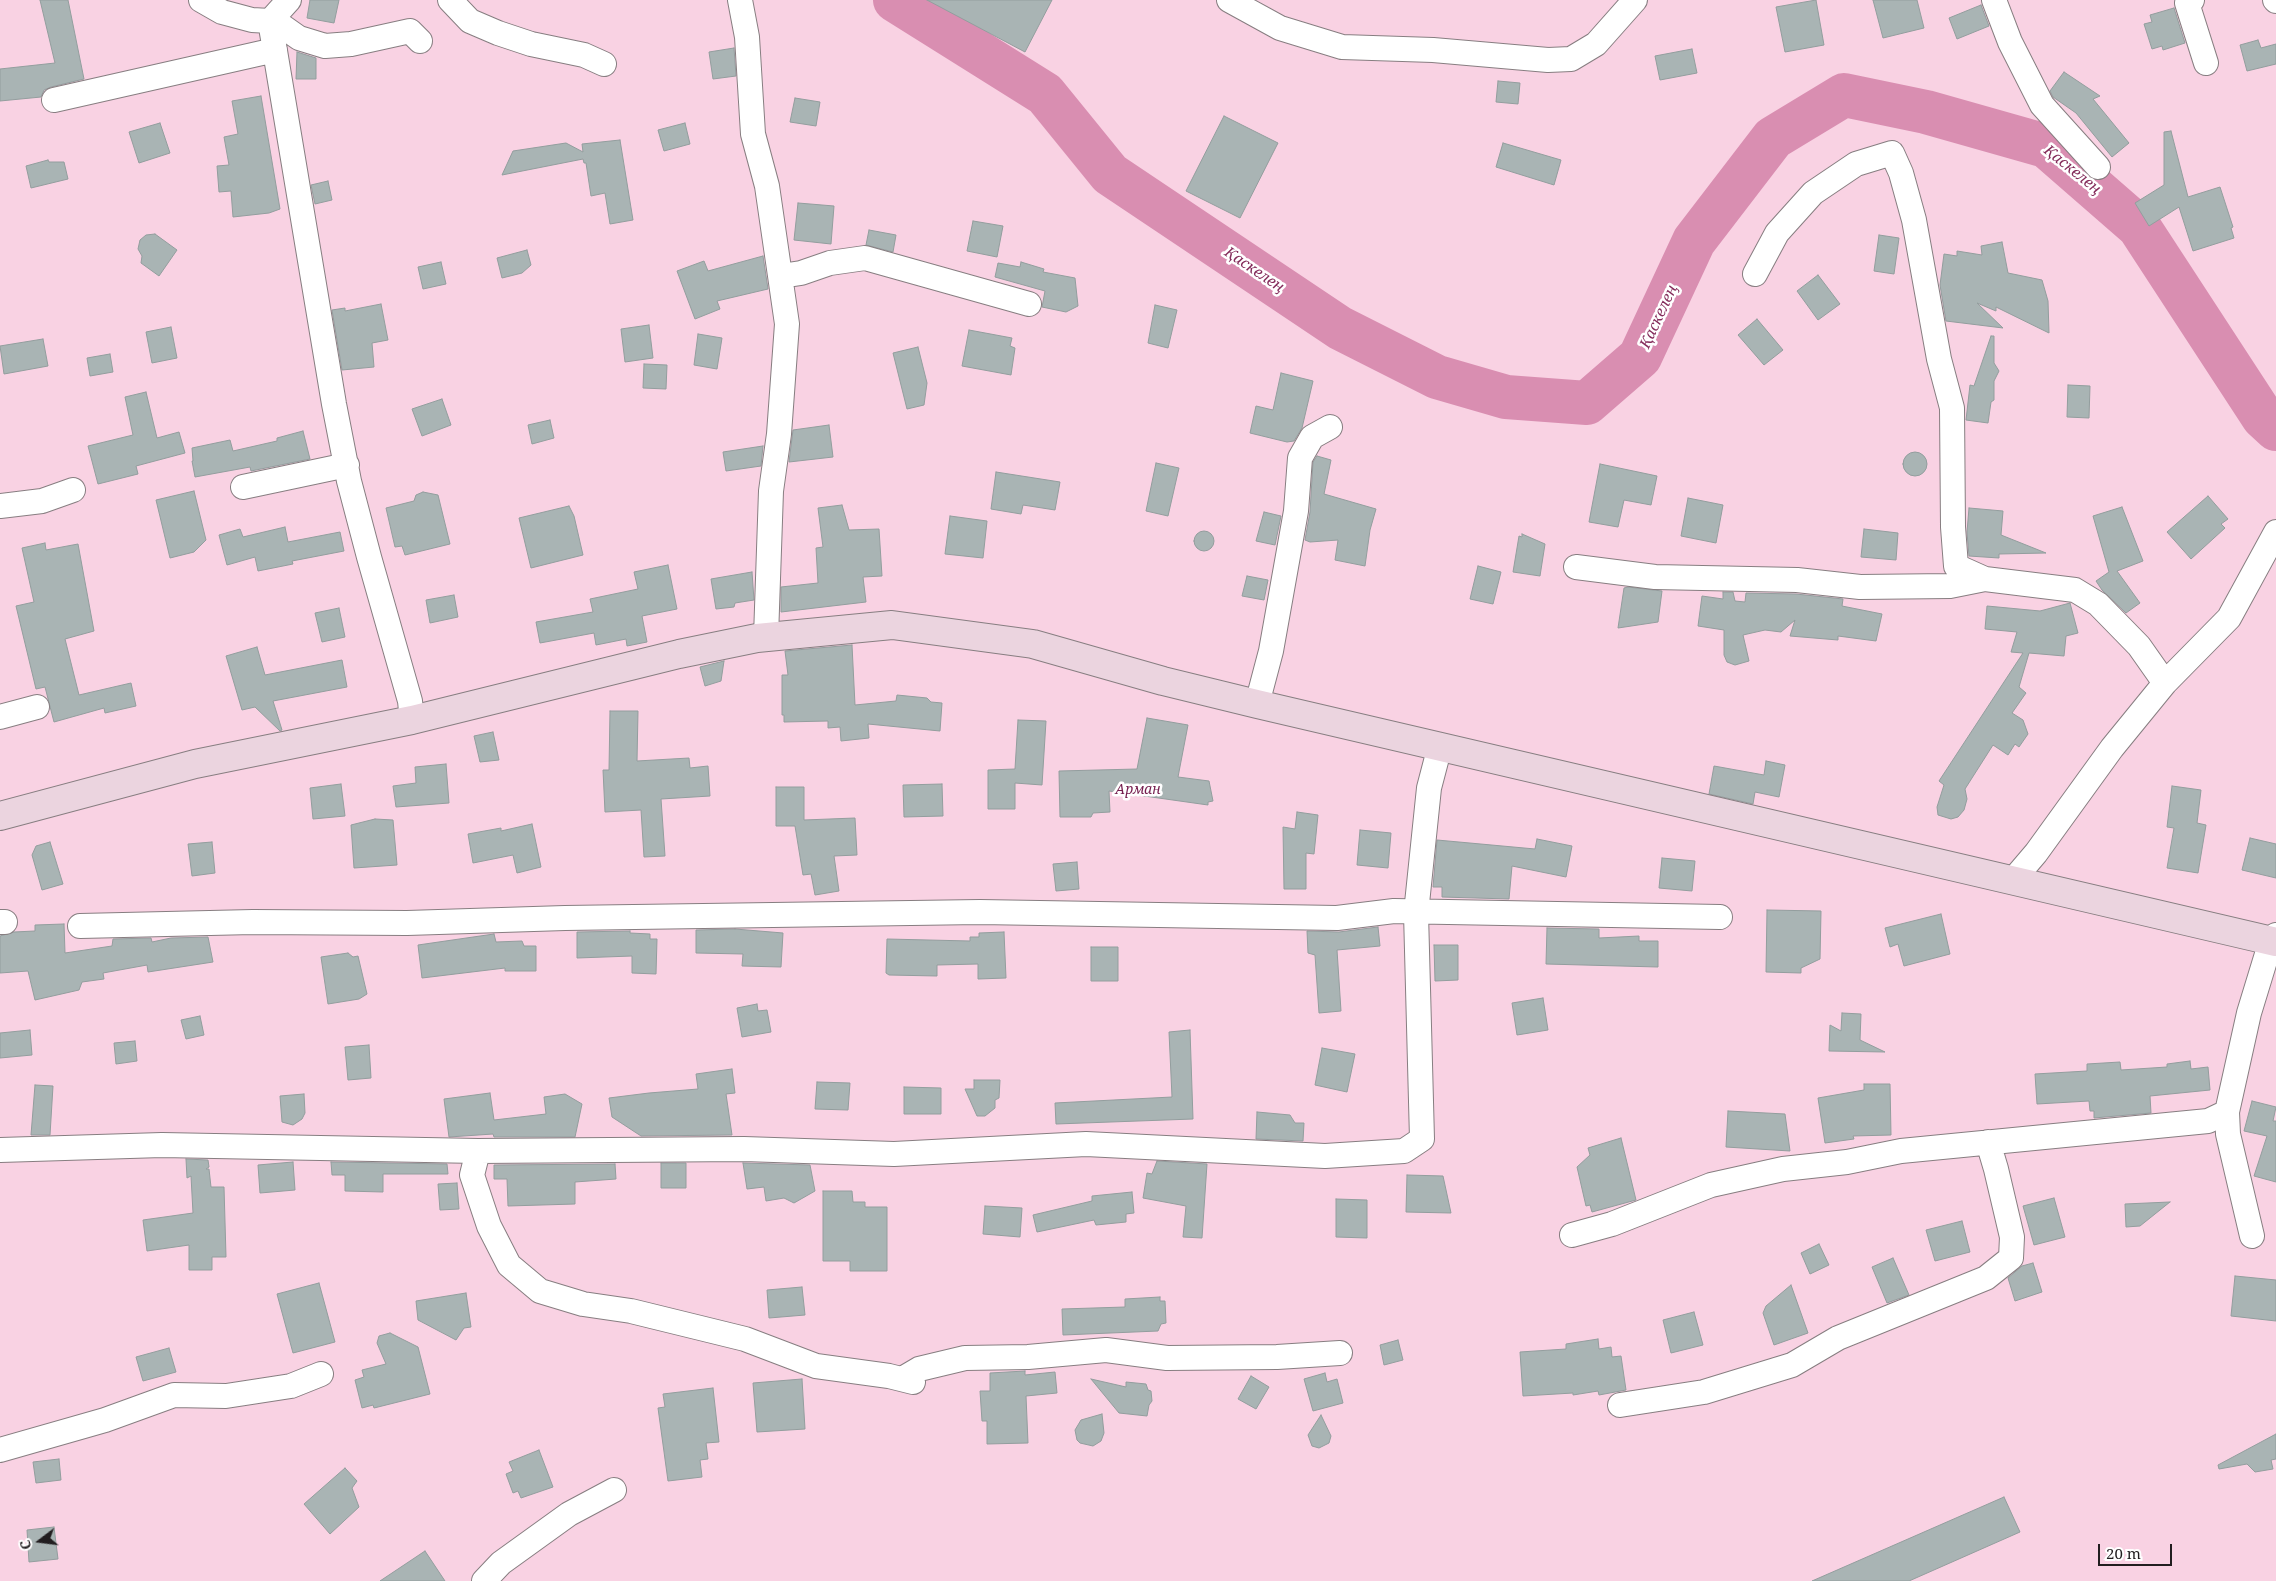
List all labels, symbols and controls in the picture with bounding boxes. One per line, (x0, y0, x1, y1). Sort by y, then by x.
water label: Қаскелең (2040, 142, 2104, 198)
water label: Қаскелең (1221, 244, 1287, 296)
water label: Қаскелең (1636, 282, 1682, 352)
park label: Арман (1115, 782, 1161, 798)
north arrow (15, 1516, 65, 1566)
scale bar (2101, 1534, 2175, 1566)
text: С (15, 1538, 35, 1552)
text: 20 m (2106, 1543, 2141, 1563)

